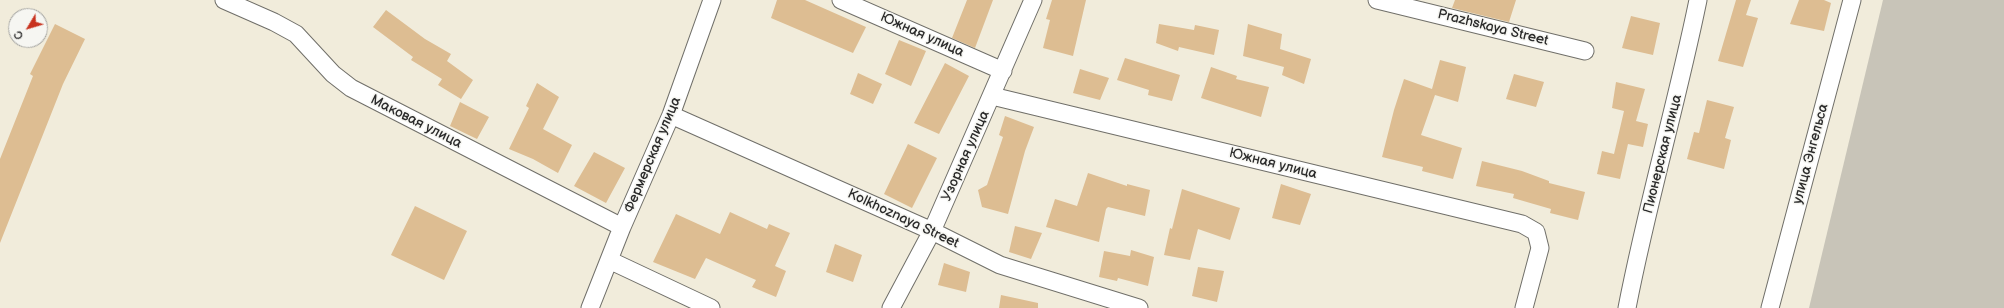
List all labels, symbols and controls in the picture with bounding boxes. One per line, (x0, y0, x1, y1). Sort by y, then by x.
street label: Prazhskaya Street (1436, 6, 1550, 50)
north arrow (8, 8, 48, 48)
street label: Южная улица (877, 9, 967, 61)
text: С (11, 28, 26, 42)
street label: Маковая улица (367, 92, 465, 152)
street label: Пионерская улица (1640, 93, 1686, 215)
street label: Фермерская улица (621, 95, 685, 215)
street label: улица Энгельса (1790, 102, 1832, 206)
street label: Узорная улица (938, 108, 994, 204)
street label: Южная улица (1227, 145, 1319, 183)
street label: Kolkhoznaya Street (845, 186, 961, 252)

